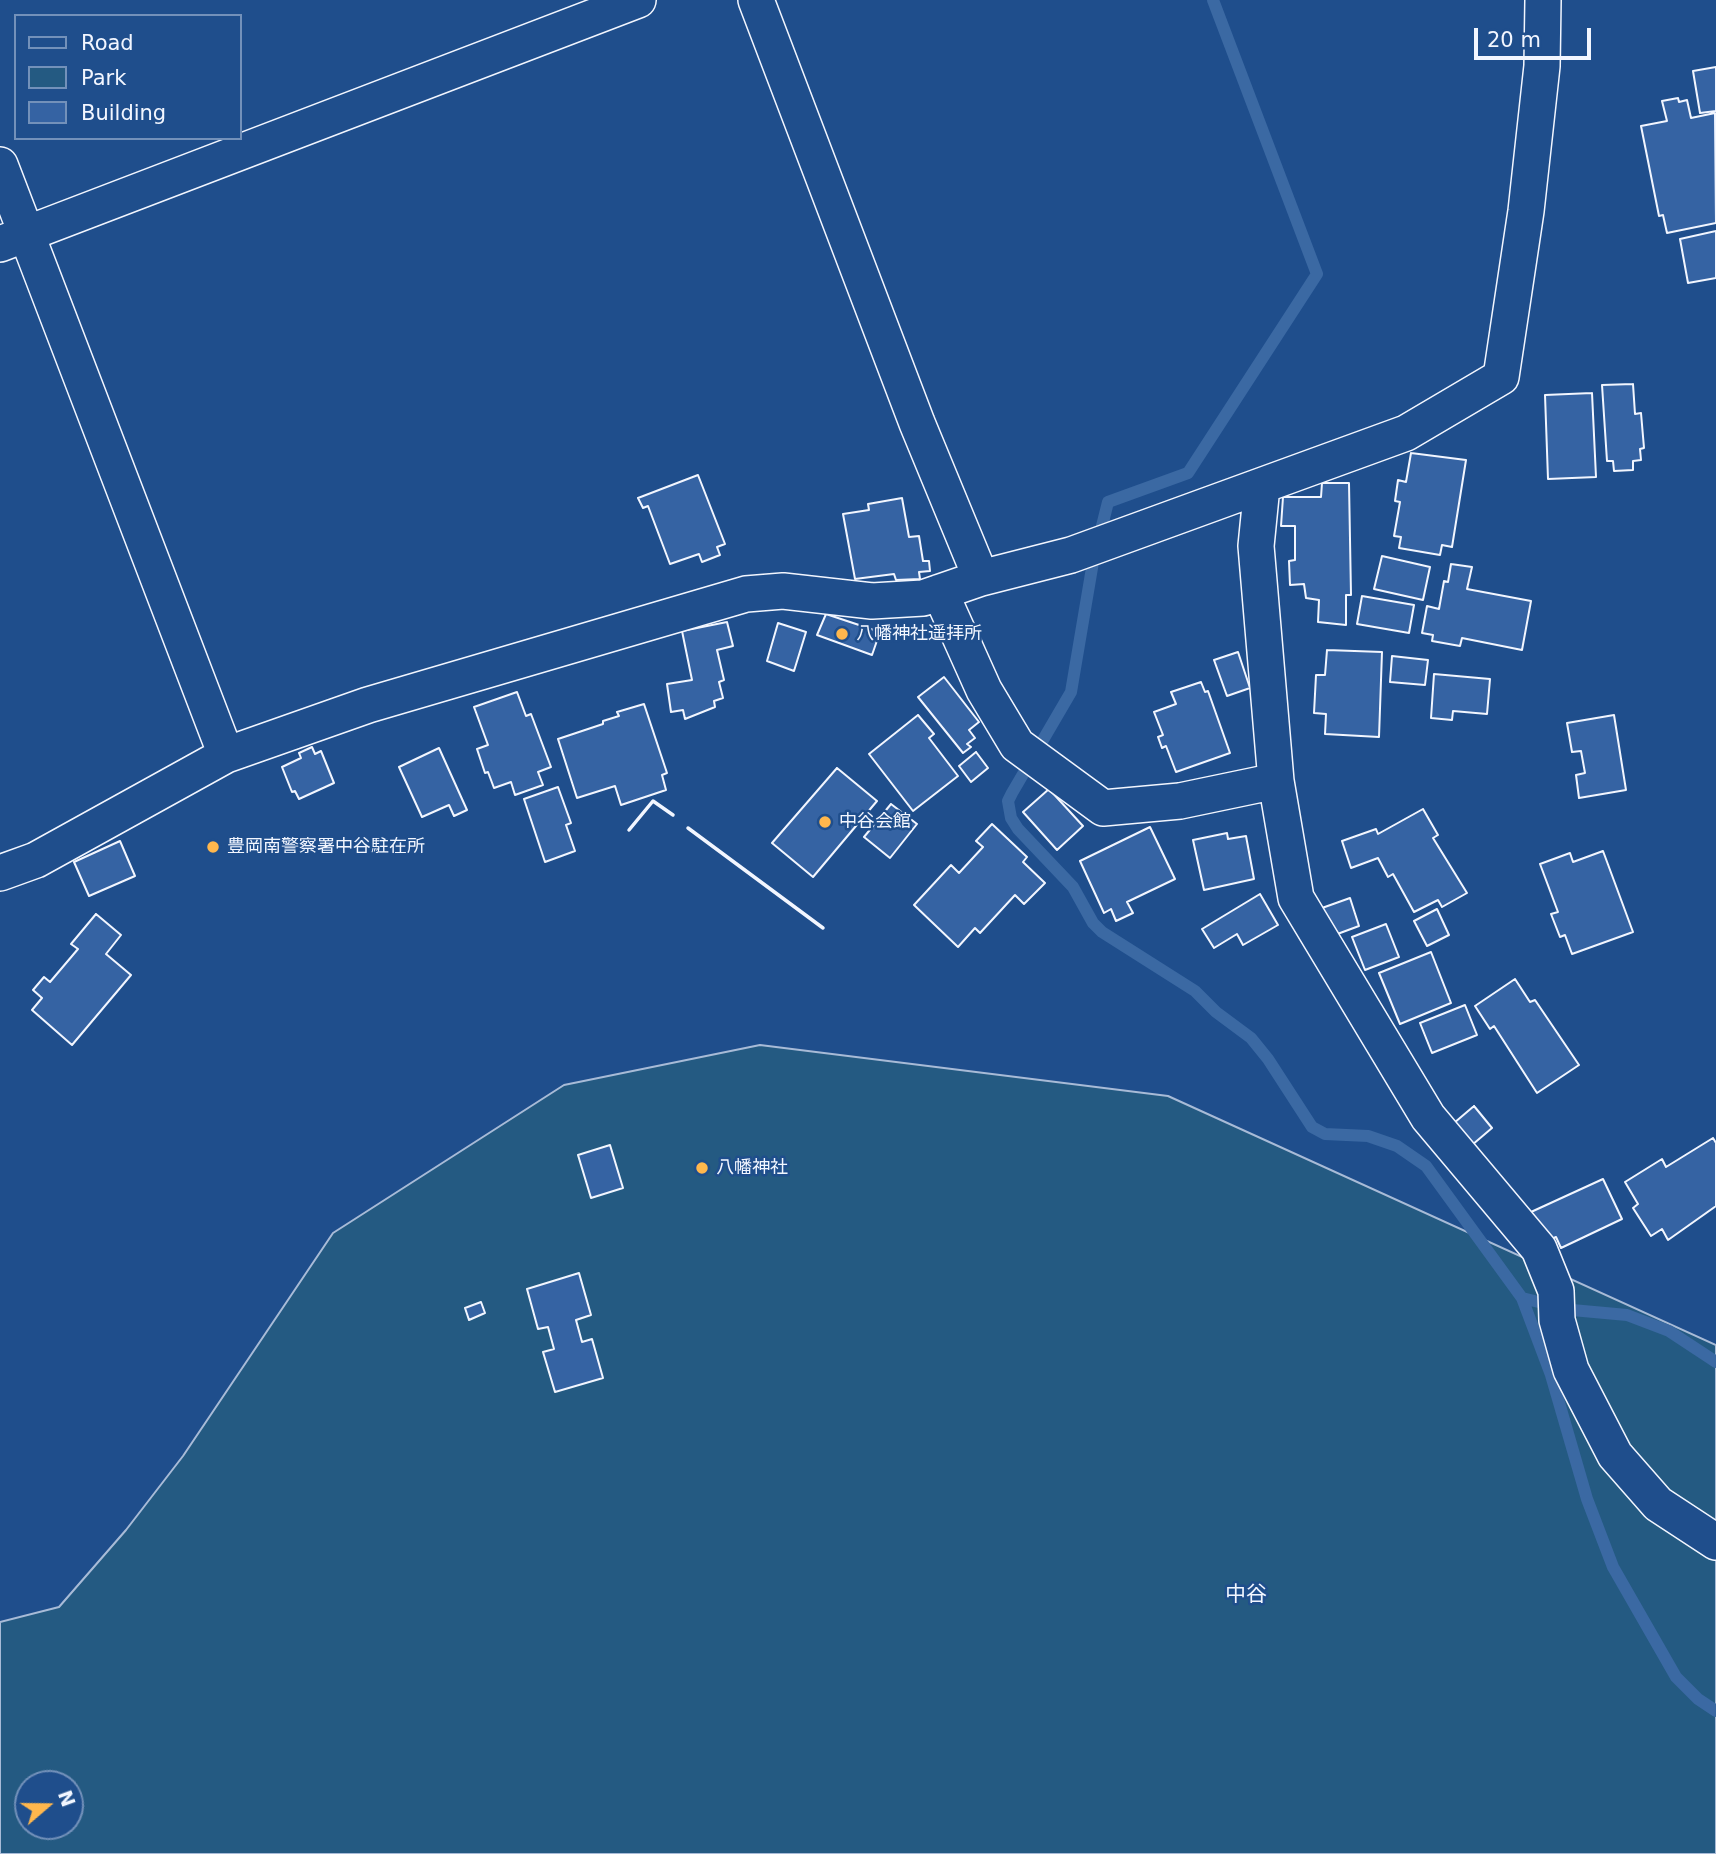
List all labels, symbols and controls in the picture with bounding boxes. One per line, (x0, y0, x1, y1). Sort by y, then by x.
legend (14, 14, 242, 140)
scale bar (1478, 14, 1595, 58)
text: 20 m (1487, 28, 1541, 52)
text: Road (81, 31, 134, 55)
text: Park (81, 66, 126, 90)
text: Building (81, 101, 166, 125)
place label: 八幡神社遥拝所 (856, 623, 982, 645)
marker: 八幡神社遥拝所 (834, 626, 850, 642)
place label: 中谷会館 (839, 811, 911, 833)
marker: 中谷会館 (817, 814, 833, 830)
place label: 豊岡南警察署中谷駐在所 (227, 836, 425, 858)
marker: 豊岡南警察署中谷駐在所 (205, 839, 221, 855)
place label: 八幡神社 (716, 1157, 788, 1179)
marker: 八幡神社 (694, 1160, 710, 1176)
district label: 中谷 (1225, 1583, 1267, 1609)
north arrow (14, 1770, 84, 1840)
text: N (54, 1787, 80, 1810)

